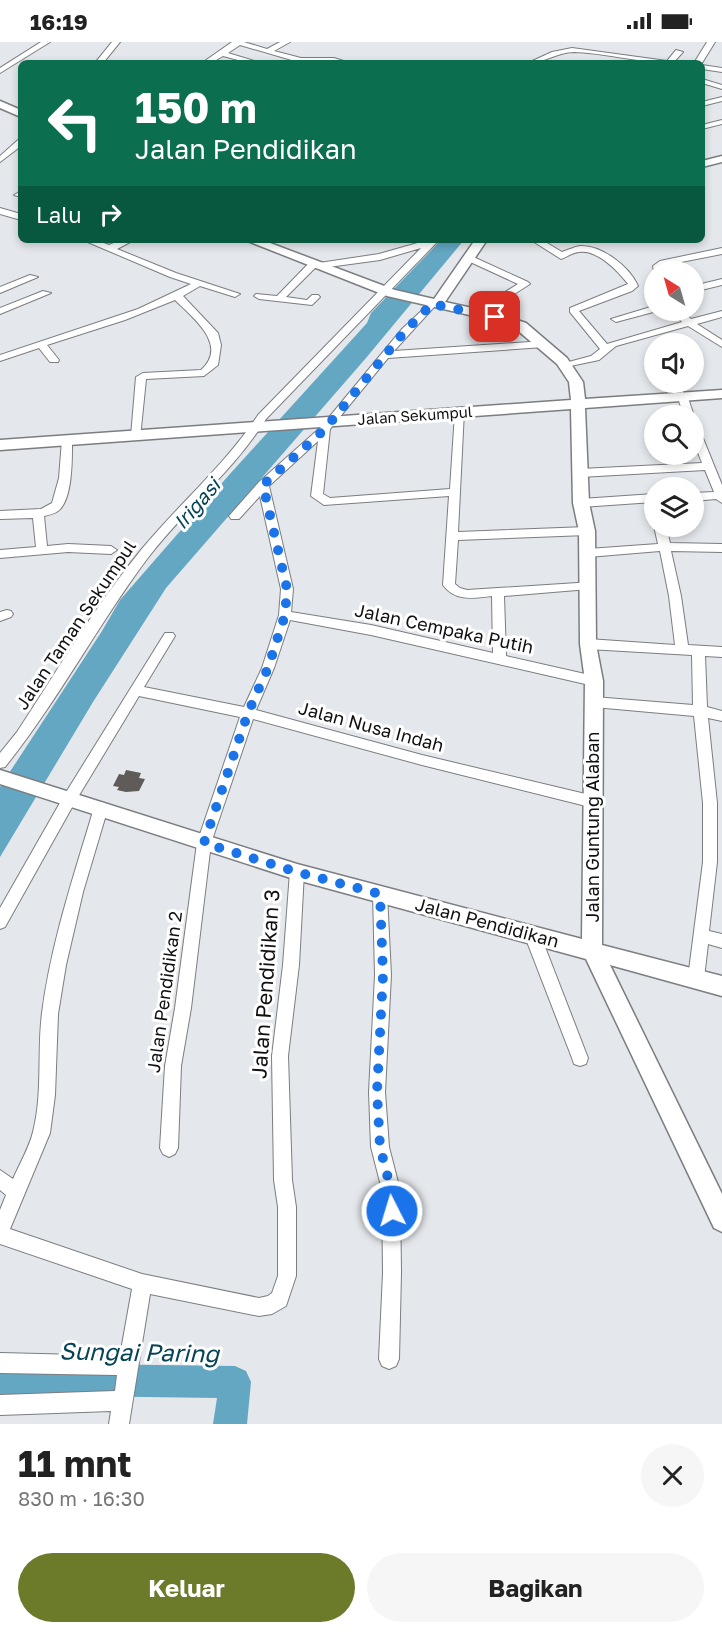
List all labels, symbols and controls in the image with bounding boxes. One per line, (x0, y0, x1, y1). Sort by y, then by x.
text: 16:19 (30, 8, 88, 35)
text: 150 m (135, 82, 257, 132)
icon: left (36, 84, 114, 162)
text: Jalan Pendidikan (135, 133, 357, 165)
icon: right (94, 198, 127, 231)
text: Lalu (36, 201, 82, 228)
north arrow (644, 261, 704, 321)
map controls (644, 261, 704, 537)
pin (469, 291, 520, 342)
icon: arrive (478, 300, 511, 333)
button: sound (644, 333, 704, 393)
street label: Jalan Sekumpul (357, 402, 473, 428)
button: search (644, 405, 704, 465)
water label: Irigasi (168, 471, 227, 534)
button: layers (644, 477, 704, 537)
street label: Jalan Taman Sekumpul (10, 535, 140, 713)
street label: Jalan Cempaka Putih (353, 598, 535, 658)
street label: Jalan Nusa Indah (296, 696, 446, 756)
street label: Jalan Guntung Alaban (581, 732, 603, 922)
street label: Jalan Pendidikan 3 (245, 888, 285, 1080)
street label: Jalan Pendidikan (413, 892, 561, 952)
street label: Jalan Pendidikan 2 (142, 910, 186, 1074)
position arrow (360, 1179, 424, 1243)
water label: Sungai Paring (59, 1336, 221, 1368)
text: 11 mnt (18, 1442, 132, 1485)
button: close (641, 1444, 704, 1507)
text: 830 m · 16:30 (18, 1486, 145, 1510)
button: Keluar (18, 1553, 355, 1622)
button: Bagikan (367, 1553, 704, 1622)

